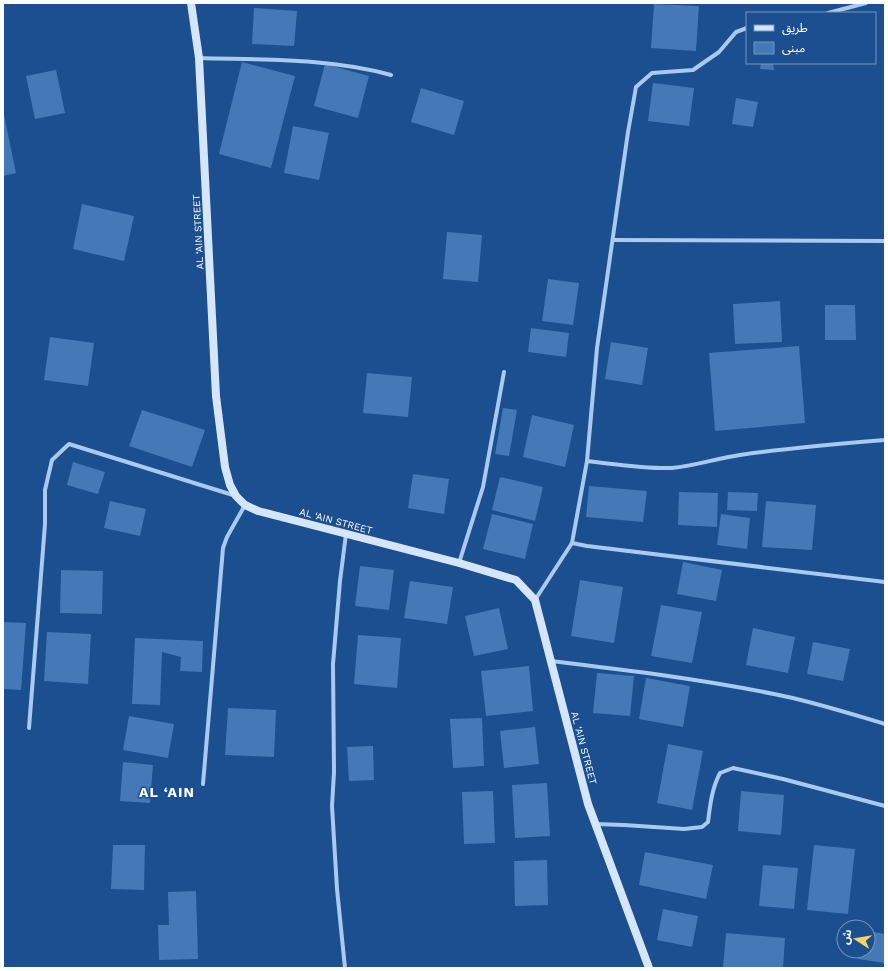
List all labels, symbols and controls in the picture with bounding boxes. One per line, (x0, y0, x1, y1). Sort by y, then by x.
legend (746, 12, 876, 64)
text: طريق (782, 21, 808, 36)
text: مبنى (782, 41, 805, 55)
street label: AL ‘AIN STREET (191, 194, 205, 270)
street label: AL ‘AIN STREET (298, 506, 374, 536)
street label: AL ‘AIN STREET (569, 710, 599, 786)
district label: AL ‘AIN (139, 784, 195, 800)
north arrow (836, 919, 876, 959)
text: ش (839, 928, 855, 946)

